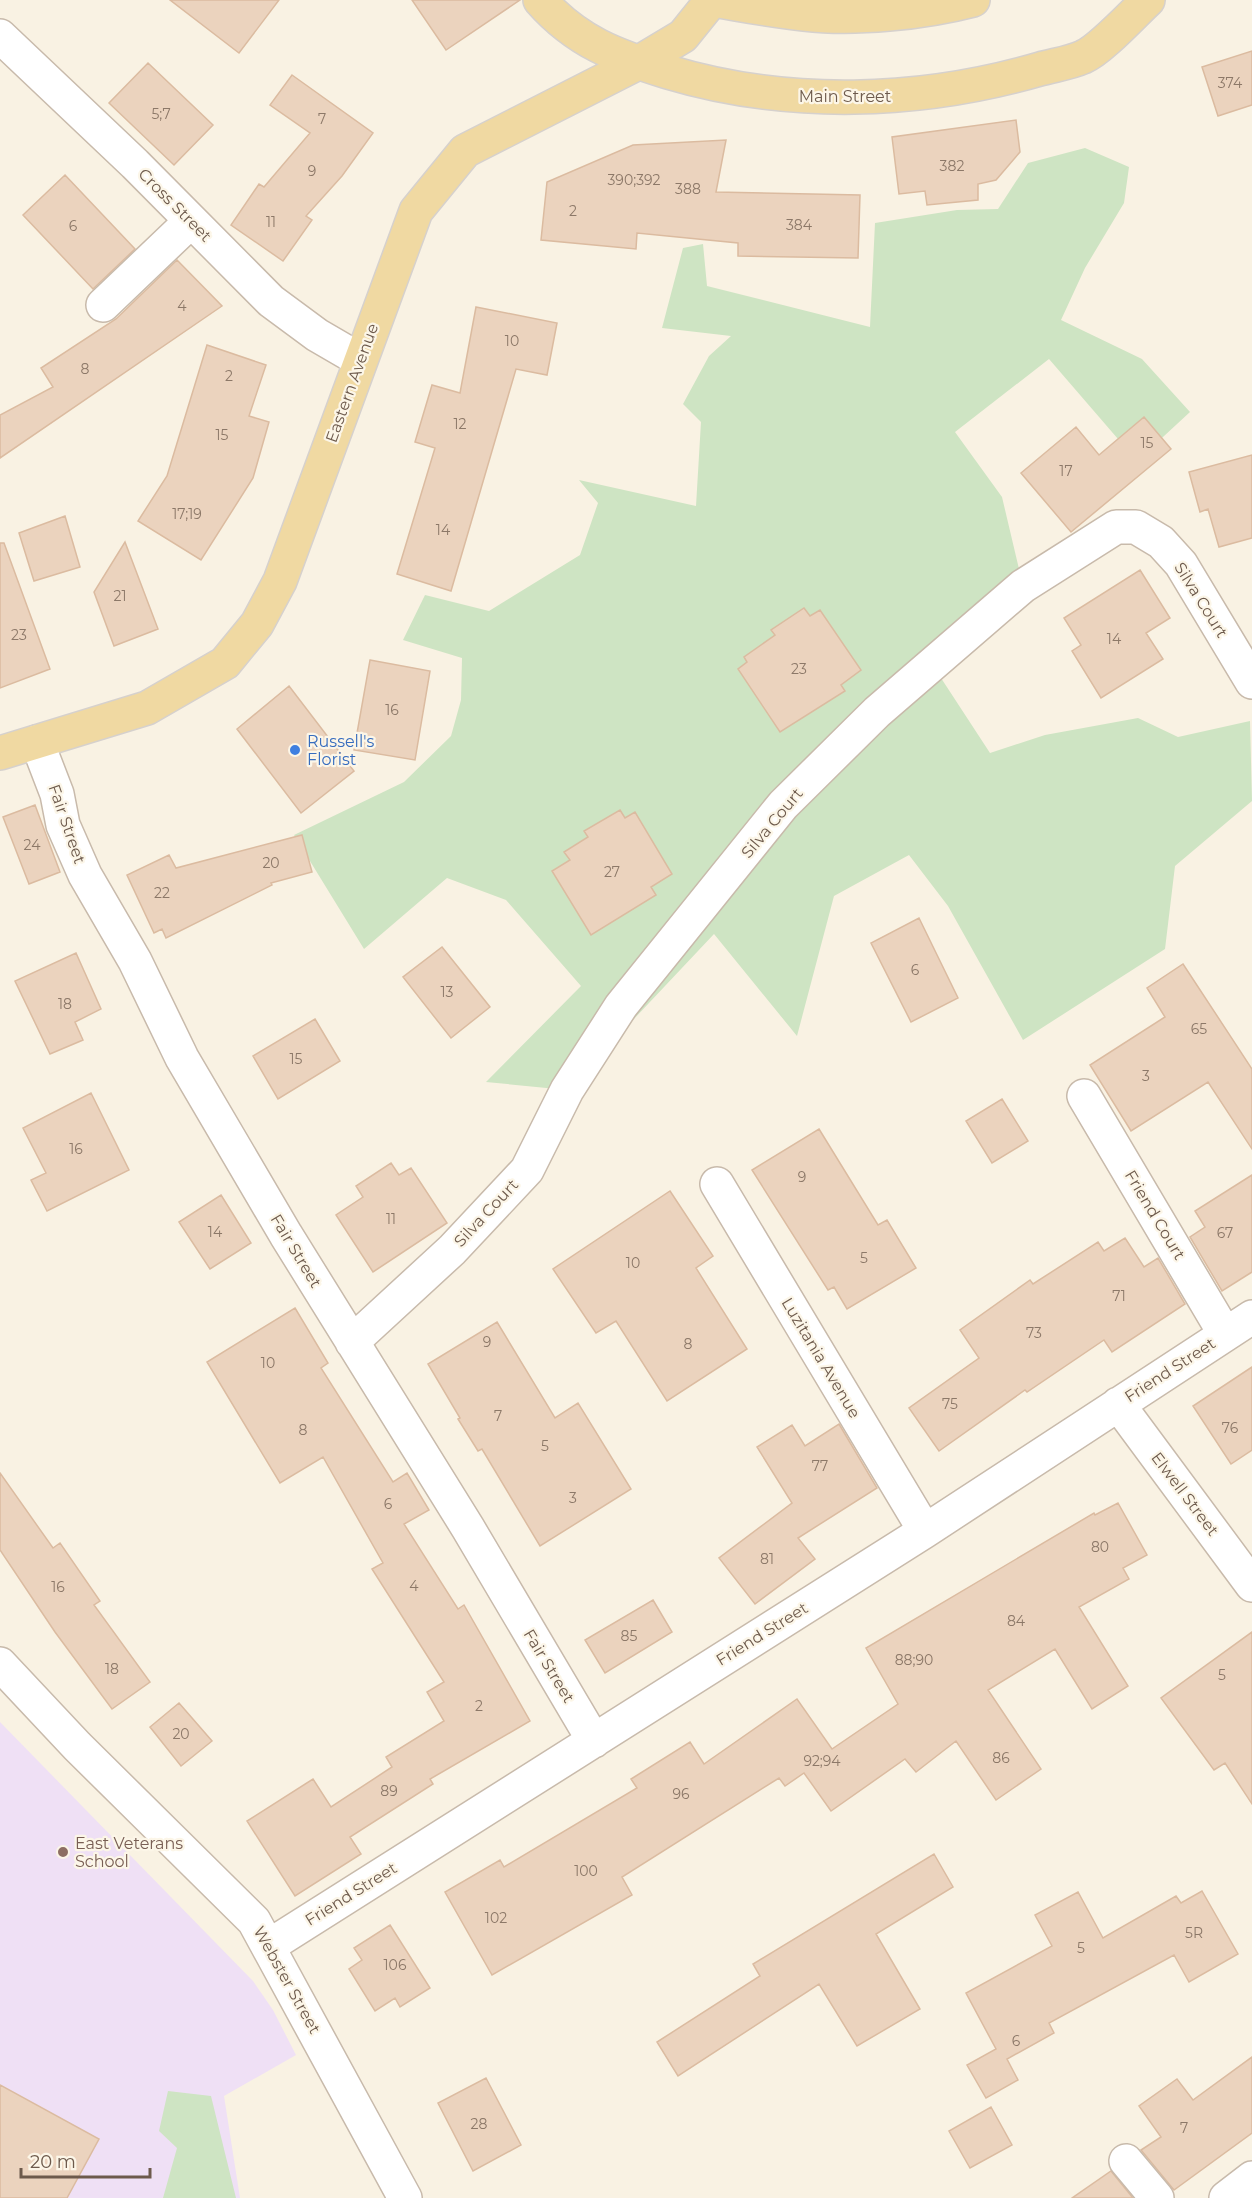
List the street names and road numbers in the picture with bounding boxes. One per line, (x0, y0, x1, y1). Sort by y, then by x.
street label: Main Street (799, 87, 892, 106)
street label: Cross Street (134, 164, 216, 246)
street label: Eastern Avenue (322, 321, 382, 445)
street label: Silva Court (1170, 559, 1232, 642)
street label: Fair Street (45, 782, 90, 867)
street label: Silva Court (737, 784, 807, 862)
street label: Friend Court (1121, 1167, 1189, 1264)
street label: Silva Court (450, 1175, 522, 1251)
street label: Fair Street (267, 1211, 326, 1292)
street label: Luzitania Avenue (778, 1294, 864, 1422)
street label: Friend Street (1121, 1333, 1219, 1406)
street label: Elwell Street (1147, 1448, 1223, 1540)
street label: Friend Street (713, 1598, 812, 1670)
street label: Fair Street (520, 1626, 579, 1707)
street label: Friend Street (302, 1858, 401, 1930)
street label: Webster Street (250, 1923, 325, 2038)

